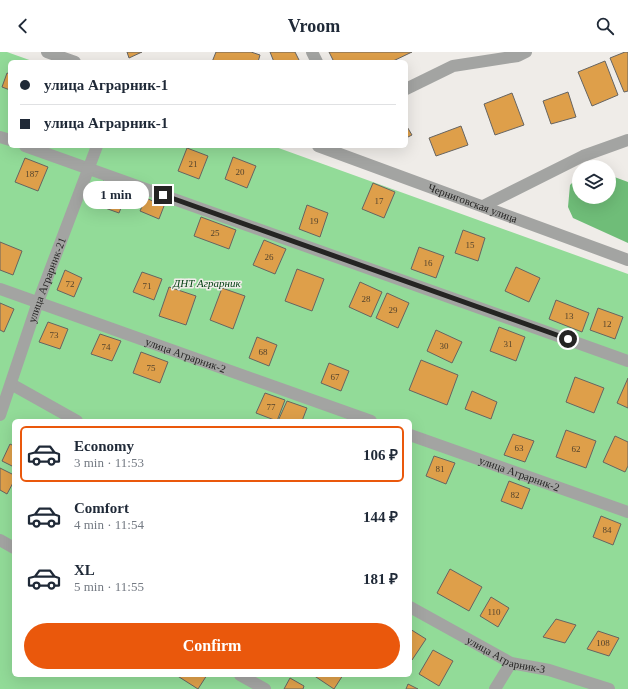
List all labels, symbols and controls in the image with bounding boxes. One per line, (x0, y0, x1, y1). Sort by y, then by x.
icon: back (12, 15, 34, 37)
icon: search (594, 15, 616, 37)
text: Vroom (288, 16, 340, 36)
text: улица Аграрник-1 (44, 77, 168, 93)
text: улица Аграрник-1 (44, 115, 168, 131)
house number: 21 (189, 159, 198, 169)
map controls (572, 160, 616, 204)
button: layers (572, 160, 616, 204)
house number: 20 (236, 167, 245, 177)
house number: 187 (25, 169, 39, 179)
callout: 1 min (83, 181, 149, 209)
street label: Черниговская улица (427, 181, 519, 225)
route end (154, 186, 172, 204)
text: 1 min (100, 187, 132, 202)
house number: 17 (375, 196, 384, 206)
house number: 19 (310, 216, 319, 226)
house number: 25 (211, 228, 220, 238)
street label: улица Аграрник-21 (26, 235, 68, 324)
house number: 15 (466, 240, 475, 250)
house number: 26 (265, 252, 274, 262)
house number: 16 (424, 258, 433, 268)
park label: ДНТ Аграрник (172, 277, 242, 289)
house number: 72 (66, 279, 75, 289)
house number: 71 (143, 281, 152, 291)
house number: 28 (362, 294, 371, 304)
house number: 29 (389, 305, 398, 315)
house number: 13 (565, 311, 574, 321)
house number: 12 (603, 319, 612, 329)
house number: 73 (50, 330, 59, 340)
route start (559, 330, 577, 348)
street label: улица Аграрник-2 (144, 335, 227, 375)
house number: 31 (504, 339, 513, 349)
house number: 30 (440, 341, 449, 351)
house number: 74 (102, 342, 111, 352)
house number: 68 (259, 347, 268, 357)
house number: 75 (147, 363, 156, 373)
house number: 67 (331, 372, 340, 382)
house number: 77 (267, 402, 276, 412)
icon: car (26, 436, 62, 472)
text: Economy (74, 438, 134, 454)
house number: 63 (515, 443, 524, 453)
house number: 62 (572, 444, 581, 454)
text: 106 ₽ (363, 447, 398, 463)
street label: улица Аграрник-2 (477, 454, 561, 493)
text: 3 min · 11:53 (74, 455, 144, 470)
house number: 81 (436, 464, 445, 474)
house number: 82 (511, 490, 520, 500)
icon: car (26, 498, 62, 534)
text: Comfort (74, 500, 129, 516)
text: 144 ₽ (363, 509, 398, 525)
text: 4 min · 11:54 (74, 517, 144, 532)
house number: 84 (603, 525, 612, 535)
icon: car (26, 560, 62, 596)
text: XL (74, 562, 95, 578)
text: 181 ₽ (363, 571, 398, 587)
text: 5 min · 11:55 (74, 579, 144, 594)
house number: 110 (487, 607, 501, 617)
button: Confirm (24, 623, 400, 669)
street label: улица Аграрник-3 (465, 634, 547, 675)
house number: 108 (596, 638, 610, 648)

